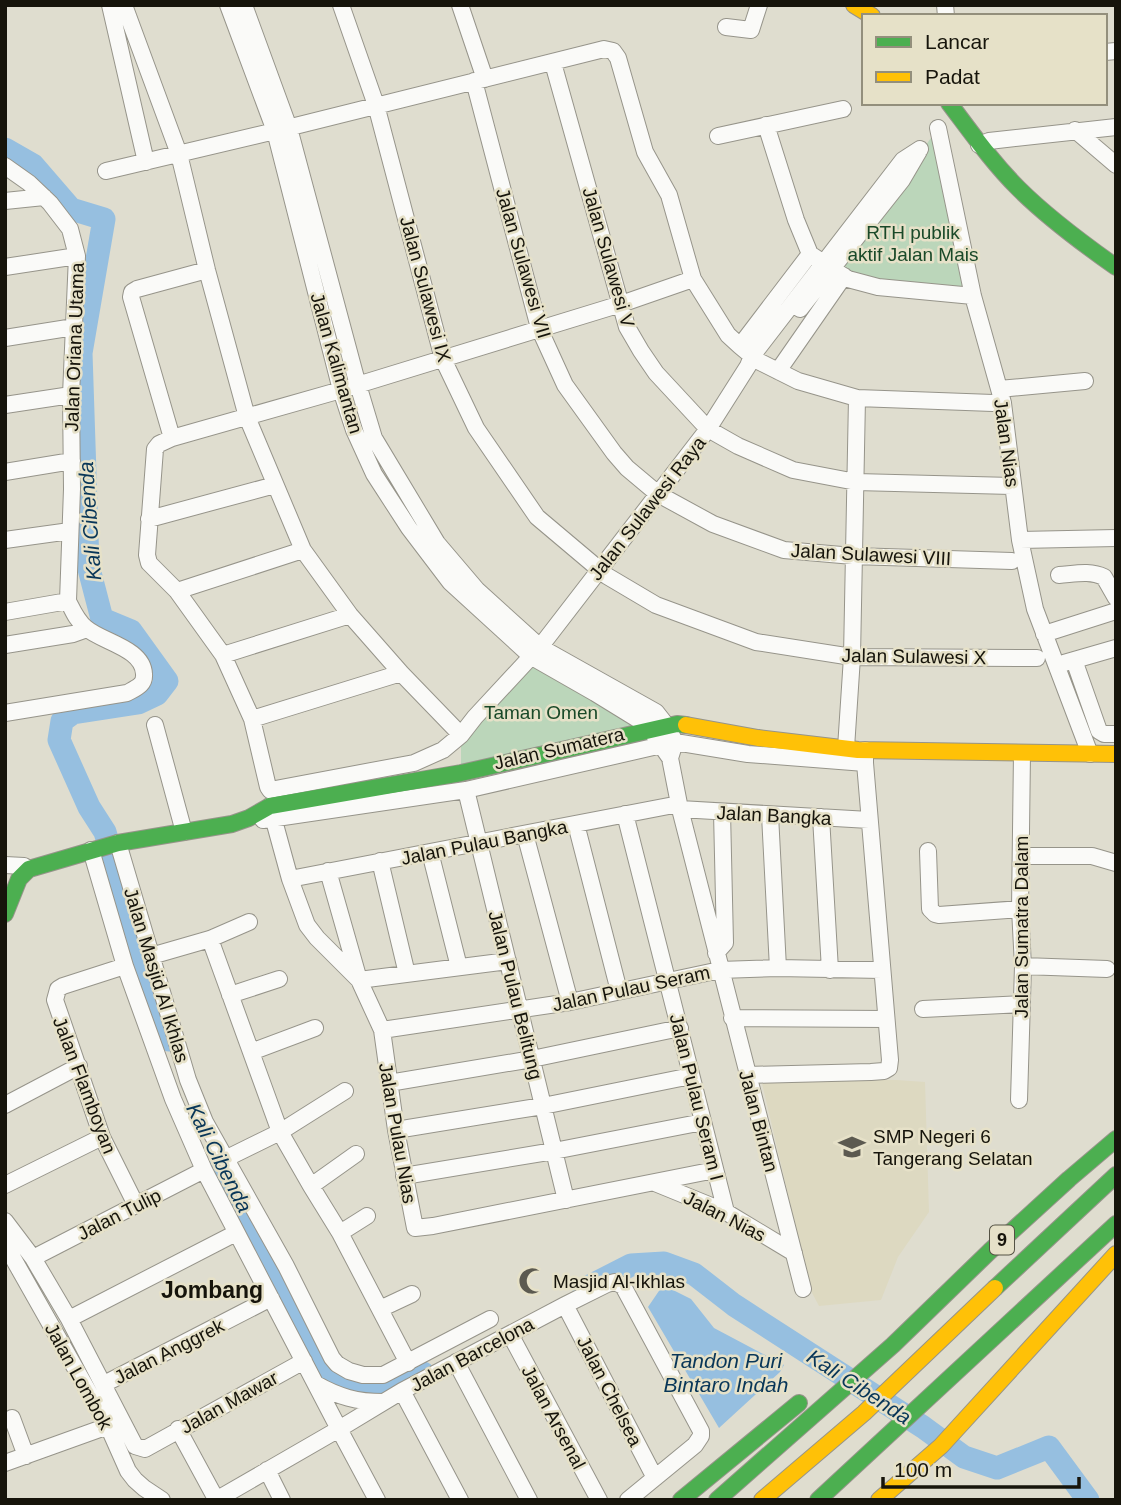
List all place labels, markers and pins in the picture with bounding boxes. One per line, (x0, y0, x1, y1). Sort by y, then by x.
place label: SMP Negeri 6 Tangerang Selatan (873, 1126, 1033, 1169)
school or university icon: SMP Negeri 6 Tangerang Selatan (837, 1132, 867, 1162)
mosque icon: Masjid Al-Ikhlas (517, 1266, 547, 1296)
place label: Masjid Al-Ikhlas (553, 1271, 685, 1292)

